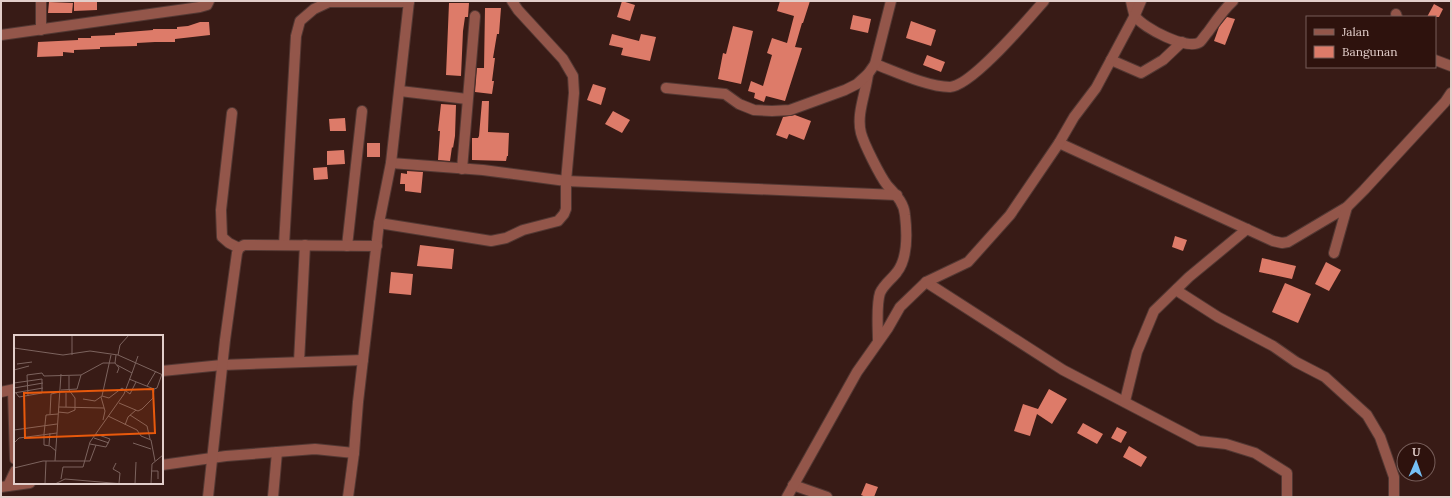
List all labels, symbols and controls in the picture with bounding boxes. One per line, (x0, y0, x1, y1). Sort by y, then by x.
legend (1306, 16, 1436, 68)
text: Jalan (1341, 24, 1369, 39)
text: Bangunan (1342, 44, 1398, 59)
inset map (14, 335, 163, 484)
north arrow (1396, 442, 1436, 482)
text: U (1412, 445, 1421, 459)

